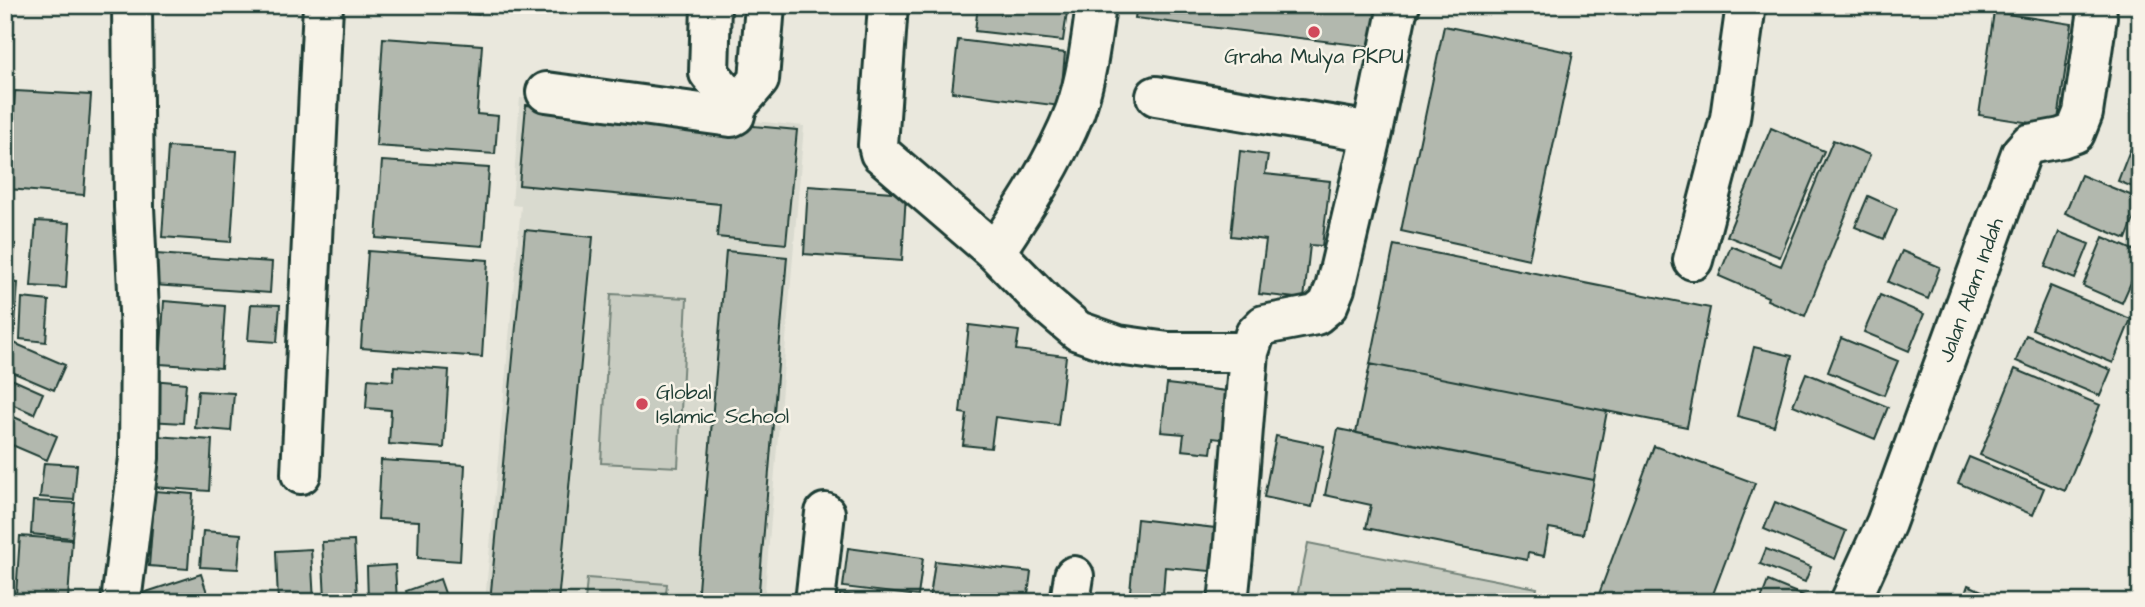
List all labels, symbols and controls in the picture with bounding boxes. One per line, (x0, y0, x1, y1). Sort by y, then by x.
marker: Graha Mulya PKPU (1306, 24, 1322, 40)
place label: Graha Mulya PKPU (1224, 42, 1404, 73)
street label: Jalan Alam Indah (1931, 213, 2011, 367)
place label: Global Islamic School (656, 378, 789, 431)
marker: Global Islamic School (634, 396, 650, 412)

